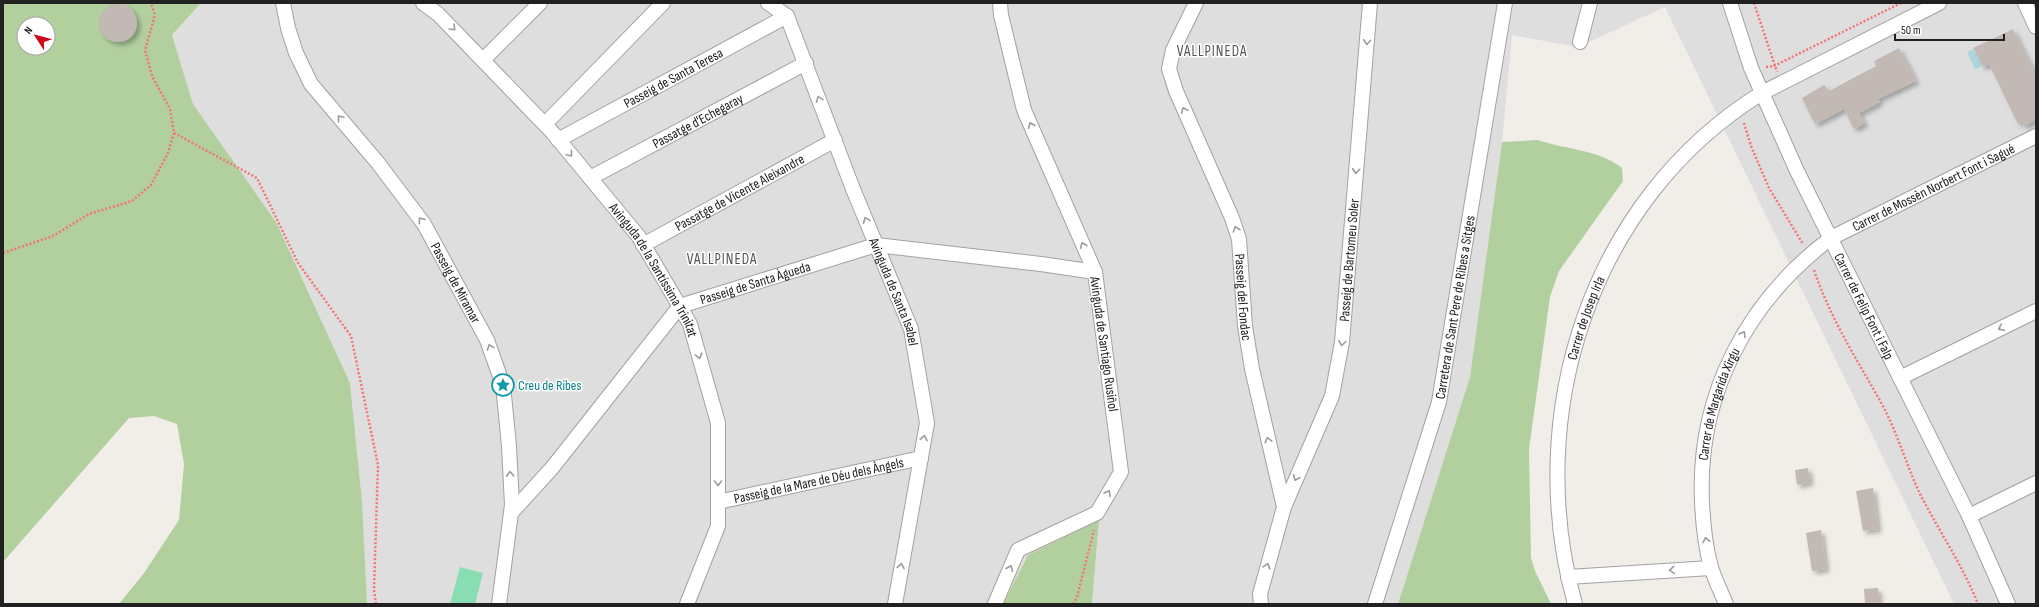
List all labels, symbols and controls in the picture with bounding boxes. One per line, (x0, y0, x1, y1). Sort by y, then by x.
north arrow (16, 16, 56, 56)
scale bar (1895, 16, 2004, 42)
one-way arrow (448, 23, 455, 31)
text: 50 m (1901, 23, 1921, 38)
text: N (21, 24, 35, 37)
one-way arrow (1362, 39, 1371, 45)
district label: VALLPINEDA (1177, 42, 1247, 61)
street label: Passeig de Santa Teresa (621, 44, 726, 111)
street label: Passatge d'Echegaray (649, 89, 746, 152)
one-way arrow (816, 95, 824, 102)
one-way arrow (1181, 107, 1189, 114)
one-way arrow (338, 116, 345, 123)
one-way arrow (1028, 122, 1036, 130)
street label: Carrer de Mossèn Norbert Font i Sagué (1849, 140, 2017, 235)
one-way arrow (566, 149, 573, 156)
street label: Passatge de Vicente Aleixandre (672, 150, 807, 234)
one-way arrow (1352, 168, 1361, 174)
street label: Avinguda de la Santíssima Trinitat (605, 198, 702, 339)
street label: Passeig de Bartomeu Soler (1335, 198, 1362, 322)
street label: Carretera de Sant Pere de Ribes a Sitges (1431, 214, 1478, 400)
one-way arrow (863, 217, 871, 224)
one-way arrow (419, 218, 426, 225)
one-way arrow (1232, 226, 1240, 233)
street label: Avinguda de Santa Isabel (865, 234, 922, 347)
street label: Passeig de Miramar (427, 239, 485, 326)
one-way arrow (1079, 241, 1087, 248)
district label: VALLPINEDA (687, 250, 757, 269)
street label: Carrer de Felip Font i Falp (1831, 250, 1898, 362)
street label: Passeig del Fondac (1232, 253, 1256, 342)
street label: Passeig de Santa Àgueda (698, 257, 812, 308)
street label: Carrer de Josep Irla (1563, 273, 1608, 362)
street label: Avinguda de Santiago Rusiñol (1086, 274, 1122, 413)
one-way arrow (1998, 323, 2005, 331)
one-way arrow (1739, 331, 1746, 338)
one-way arrow (1338, 340, 1347, 346)
one-way arrow (486, 343, 494, 350)
street label: Carrer de Margarida Xirgu (1694, 345, 1743, 461)
one-way arrow (694, 352, 703, 359)
place icon: Creu de Ribes (490, 372, 516, 398)
place label: Creu de Ribes (518, 377, 581, 394)
one-way arrow (919, 435, 928, 441)
one-way arrow (1264, 437, 1273, 444)
street label: Passeig de la Mare de Déu dels Àngels (732, 454, 905, 507)
one-way arrow (506, 471, 515, 477)
one-way arrow (1293, 474, 1301, 482)
one-way arrow (714, 480, 722, 486)
one-way arrow (1104, 490, 1111, 497)
one-way arrow (1702, 537, 1710, 544)
one-way arrow (897, 562, 905, 569)
one-way arrow (1262, 563, 1271, 570)
one-way arrow (1005, 565, 1013, 573)
one-way arrow (1669, 566, 1675, 575)

